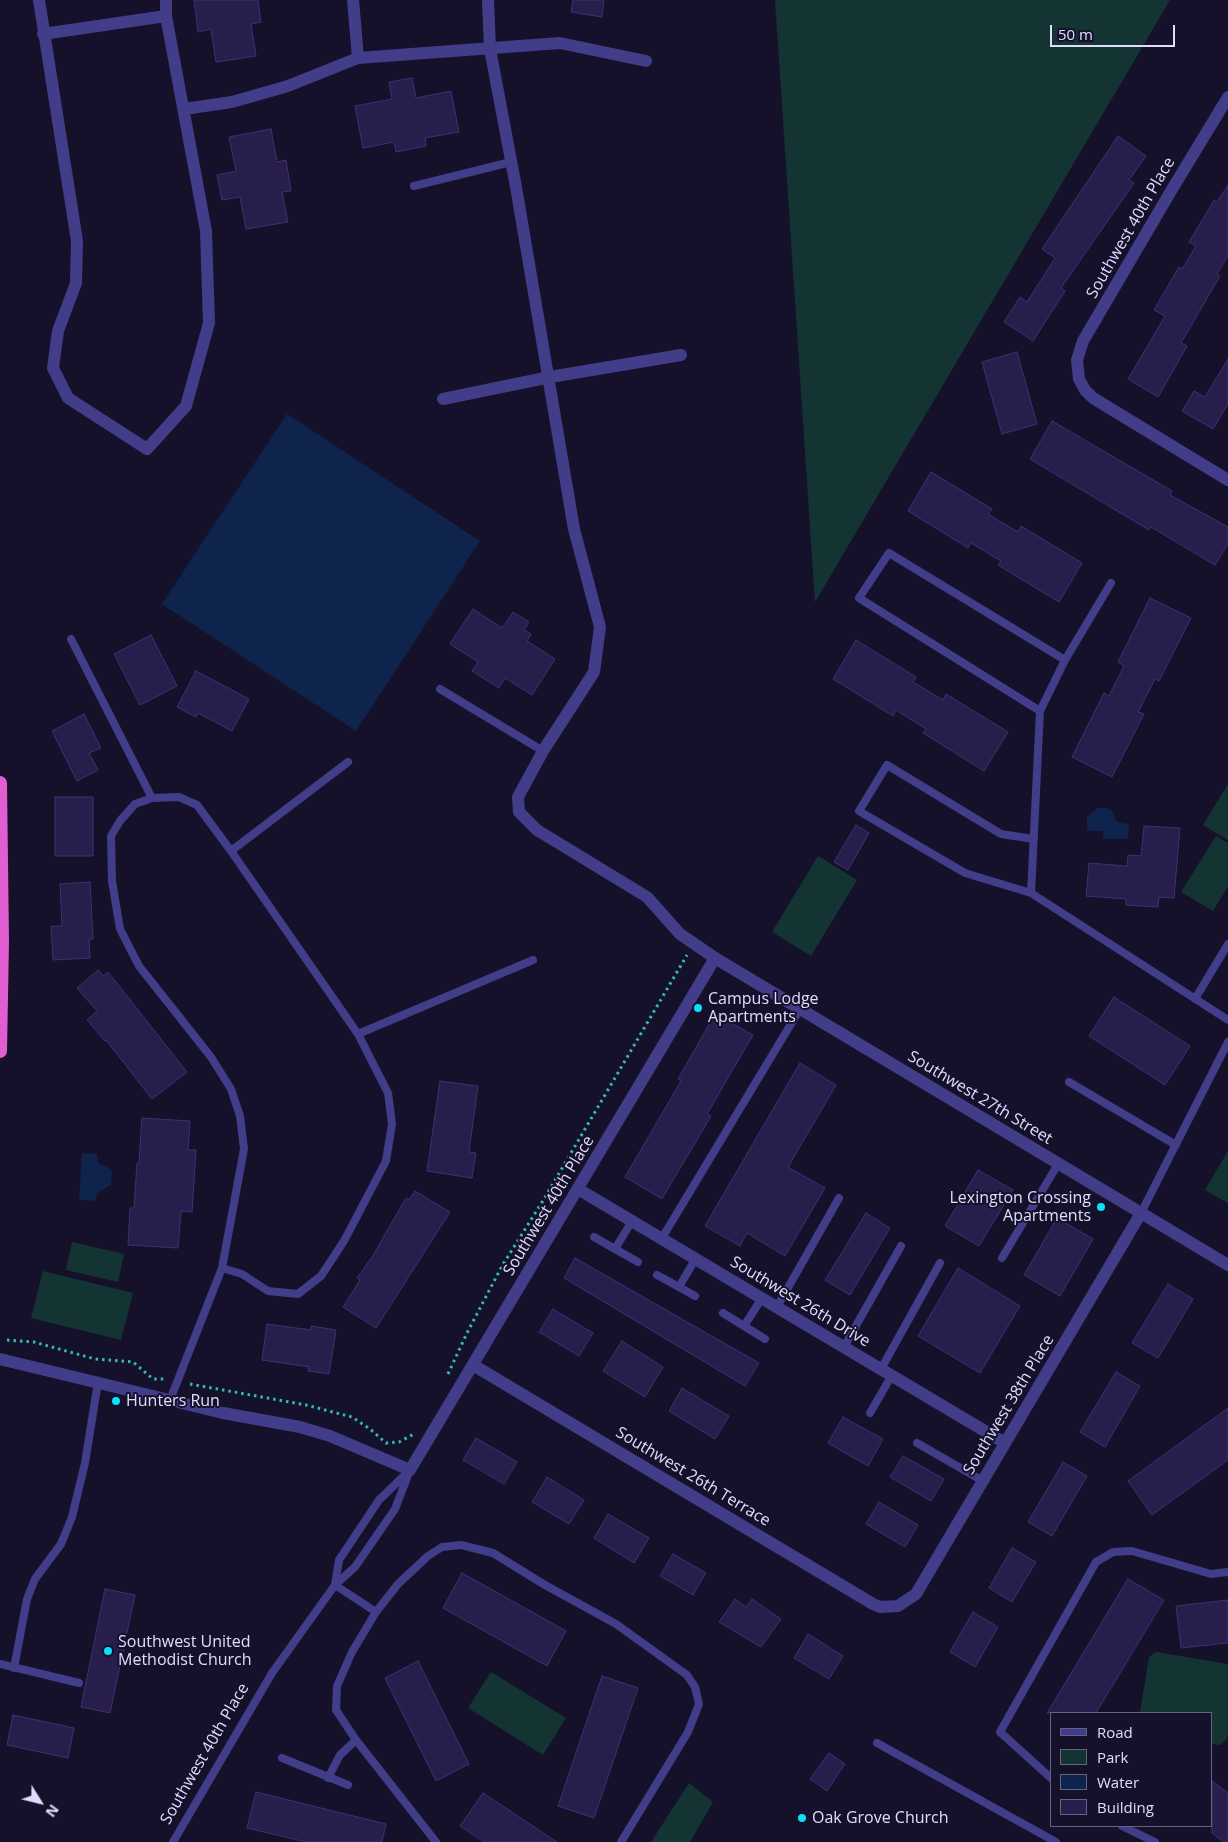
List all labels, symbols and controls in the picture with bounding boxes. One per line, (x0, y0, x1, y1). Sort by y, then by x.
scale bar (1053, 15, 1178, 47)
text: 50 m (1058, 24, 1093, 44)
street label: Southwest 40th Place (1083, 154, 1179, 302)
place label: Campus Lodge Apartments (708, 989, 819, 1027)
marker: Campus Lodge Apartments (692, 1002, 704, 1014)
street label: Southwest 27th Street (904, 1047, 1056, 1149)
street label: Southwest 40th Place (500, 1133, 598, 1279)
place label: Lexington Crossing Apartments (949, 1188, 1091, 1226)
marker: Lexington Crossing Apartments (1095, 1201, 1107, 1213)
street label: Southwest 26th Drive (727, 1253, 873, 1351)
street label: Southwest 38th Place (960, 1332, 1058, 1478)
place label: Hunters Run (126, 1391, 220, 1411)
marker: Hunters Run (110, 1395, 122, 1407)
street label: Southwest 26th Terrace (612, 1423, 774, 1531)
place label: Southwest United Methodist Church (118, 1632, 252, 1670)
marker: Southwest United Methodist Church (102, 1645, 114, 1657)
street label: Southwest 40th Place (157, 1680, 253, 1828)
legend (1050, 1712, 1213, 1827)
text: Road (1097, 1722, 1133, 1742)
text: Park (1097, 1747, 1128, 1767)
text: Water (1097, 1772, 1139, 1792)
north arrow (15, 1777, 65, 1827)
text: Building (1097, 1797, 1154, 1817)
text: N (42, 1801, 64, 1821)
place label: Oak Grove Church (812, 1808, 949, 1828)
marker: Oak Grove Church (796, 1812, 808, 1824)

